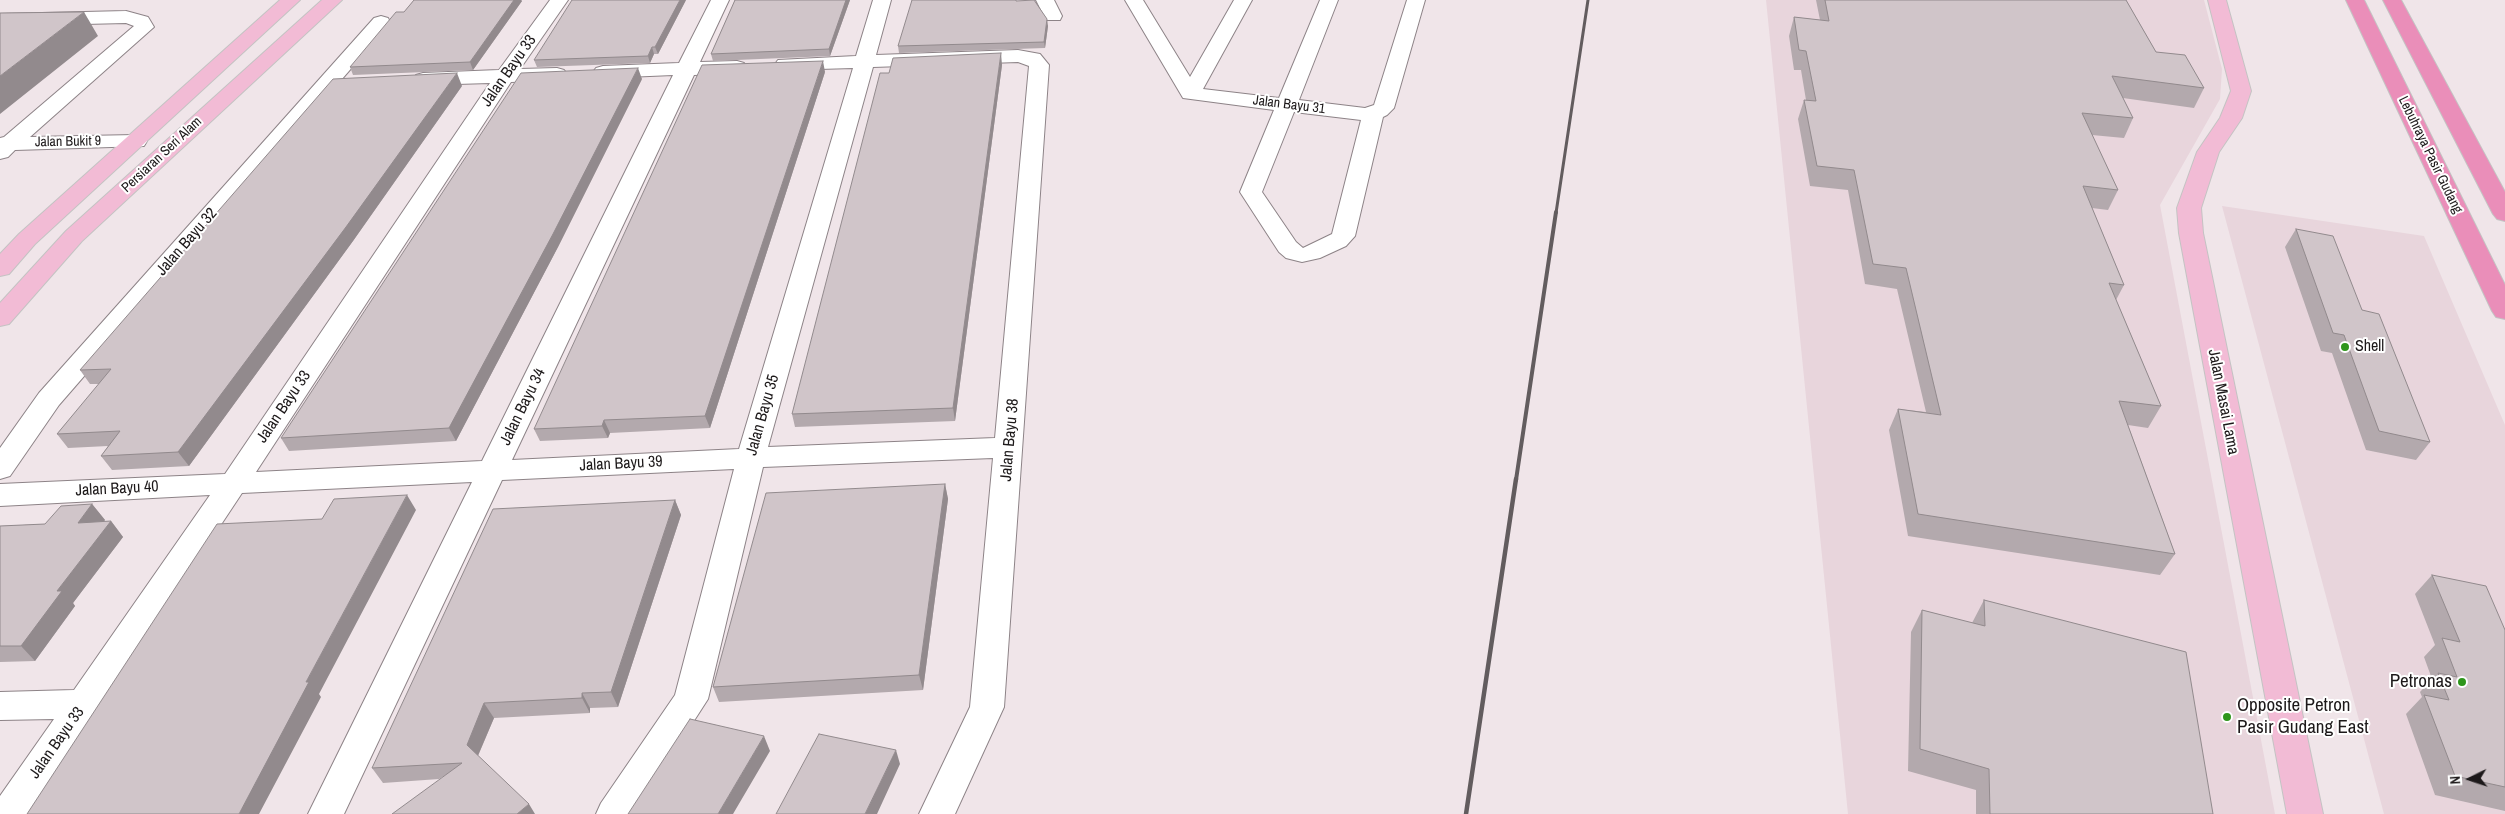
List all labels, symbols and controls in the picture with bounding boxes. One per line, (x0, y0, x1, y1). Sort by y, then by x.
street label: Jalan Bayu 33 (477, 31, 541, 111)
street label: Jalan Bayu 31 (1252, 92, 1326, 118)
street label: Lebuhraya Pasir Gudang (2394, 94, 2466, 216)
street label: Persiaran Seri Alam (118, 114, 206, 196)
street label: Jalan Bukit 9 (35, 133, 101, 151)
street label: Jalan Bayu 32 (152, 204, 222, 280)
place label: Shell (2355, 337, 2384, 357)
marker: Shell (2339, 341, 2351, 353)
street label: Jalan Masai Lama (2203, 348, 2243, 456)
street label: Jalan Bayu 34 (496, 365, 550, 449)
street label: Jalan Bayu 33 (253, 367, 315, 447)
street label: Jalan Bayu 35 (742, 372, 784, 458)
street label: Jalan Bayu 38 (997, 398, 1023, 482)
street label: Jalan Bayu 39 (579, 452, 663, 476)
street label: Jalan Bayu 40 (75, 477, 159, 501)
place label: Petronas (2390, 671, 2452, 693)
marker: Petronas (2456, 676, 2468, 688)
place label: Opposite Petron Pasir Gudang East (2237, 695, 2369, 739)
street label: Jalan Bayu 33 (25, 703, 89, 783)
marker: Opposite Petron Pasir Gudang East (2221, 711, 2233, 723)
north arrow (2445, 754, 2495, 804)
text: N (2446, 775, 2464, 785)

